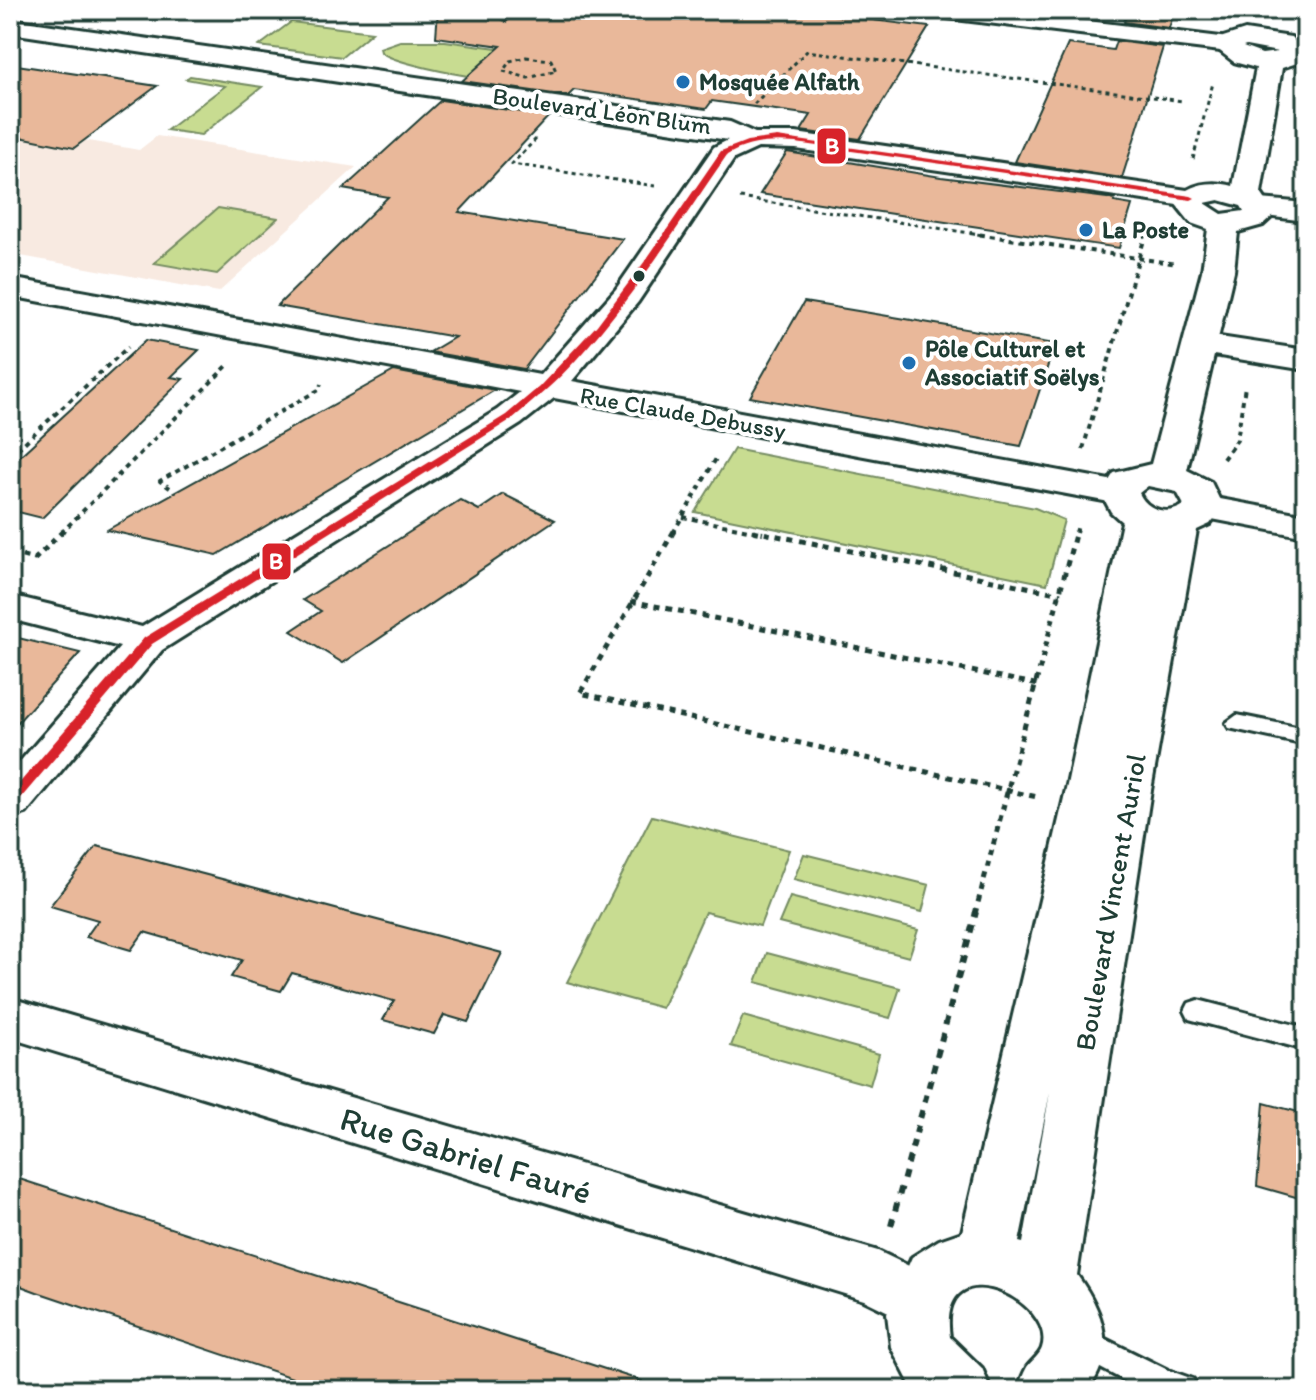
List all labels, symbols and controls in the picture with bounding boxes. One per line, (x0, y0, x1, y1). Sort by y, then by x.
place label: Mosquée Alfath (699, 67, 860, 97)
marker: Mosquée Alfath (674, 73, 692, 91)
street label: Boulevard Léon Blum (491, 81, 713, 140)
line badge: B (816, 127, 847, 165)
text: B (825, 133, 839, 160)
place label: La Poste (1102, 215, 1189, 244)
marker: La Poste (1077, 221, 1095, 239)
unlabelled marker (631, 268, 647, 284)
place label: Pôle Culturel et Associatif Soëlys (924, 334, 1100, 392)
marker: Pôle Culturel et Associatif Soëlys (900, 354, 918, 372)
street label: Rue Claude Debussy (578, 380, 789, 445)
line badge: B (261, 542, 292, 581)
text: B (269, 548, 283, 575)
street label: Boulevard Vincent Auriol (1067, 751, 1153, 1053)
street label: Rue Gabriel Fauré (335, 1098, 596, 1213)

